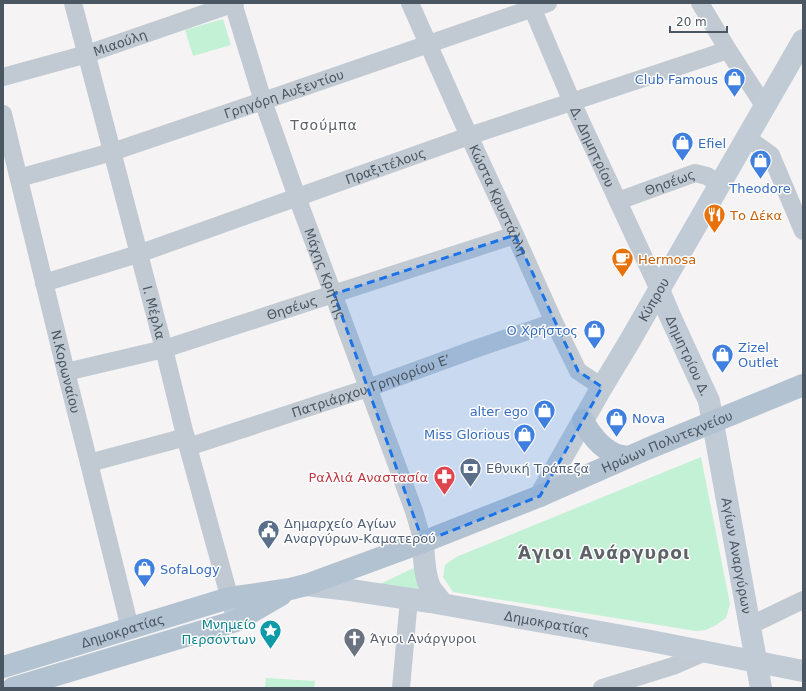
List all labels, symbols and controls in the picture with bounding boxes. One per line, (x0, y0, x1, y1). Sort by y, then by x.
scale bar (670, 8, 727, 34)
text: 20 m (676, 15, 707, 29)
street label: Μιαούλη (91, 26, 149, 59)
street label: Γρηγόρη Αυξεντίου (222, 66, 346, 121)
shop icon: Club Famous (721, 66, 747, 99)
place label: Club Famous (635, 72, 718, 87)
street label: Δ. Δημητρίου (568, 104, 618, 189)
district label: Τσούμπα (289, 117, 358, 133)
shop icon: Efiel (669, 130, 695, 163)
place label: Efiel (698, 136, 726, 151)
street label: Κώστα Κρυστάλλη (466, 142, 531, 258)
street label: Πραξιτέλους (343, 145, 427, 187)
shop icon: Theodore (747, 147, 773, 180)
street label: Θησέως (643, 166, 697, 198)
place label: Theodore (728, 181, 791, 196)
restaurant icon: Το Δέκα (701, 202, 727, 235)
place label: Το Δέκα (729, 208, 782, 223)
street label: Μάχης Κρήτης (302, 226, 349, 321)
cafe icon: Hermosa (609, 246, 635, 279)
place label: Hermosa (638, 252, 696, 267)
street label: Κύπρου (635, 275, 672, 324)
street label: Ι. Μέρλα (140, 284, 169, 341)
street label: Θησέως (265, 292, 319, 323)
street label: Δημητρίου Δ. (663, 313, 713, 398)
shop icon: Ο Χρήστος (581, 317, 607, 350)
place label: Ο Χρήστος (507, 323, 578, 338)
street label: Ν.Κορωναίου (48, 328, 84, 415)
place label: Zizel Outlet (738, 340, 778, 370)
shop icon: Zizel Outlet (709, 341, 735, 374)
street label: Πατριάρχου Γρηγορίου Ε’ (290, 351, 452, 420)
shop icon: alter ego (531, 398, 557, 431)
place label: alter ego (470, 404, 528, 419)
shop icon: Nova (604, 405, 630, 438)
street label: Ηρώων Πολυτεχνείου (599, 407, 735, 476)
place label: Nova (632, 411, 665, 426)
shop icon: Miss Glorious (512, 421, 538, 454)
place label: Miss Glorious (424, 427, 510, 442)
bank icon: Εθνική Τράπεζα (457, 455, 483, 488)
place label: Εθνική Τράπεζα (486, 461, 589, 476)
pharmacy icon: Ραλλιά Αναστασία (431, 464, 457, 497)
place label: Ραλλιά Αναστασία (309, 470, 428, 485)
street label: Αγίων Αναργύρων (719, 496, 755, 615)
place label: Δημαρχείο Αγίων Αναργύρων-Καματερού (284, 516, 436, 546)
public building icon: Δημαρχείο Αγίων Αναργύρων-Καματερού (255, 517, 281, 550)
district label: Άγιοι Ανάργυροι (517, 543, 691, 563)
shop icon: SofaLogy (132, 556, 158, 589)
place label: SofaLogy (160, 562, 220, 577)
street label: Δημοκρατίας (503, 608, 591, 638)
street label: Δημοκρατίας (79, 611, 166, 650)
place label: Μνημείο Περσόντων (182, 617, 256, 647)
place icon: Μνημείο Περσόντων (258, 618, 284, 651)
church icon: Άγιοι Ανάργυροι (342, 625, 368, 658)
place label: Άγιοι Ανάργυροι (370, 631, 476, 646)

